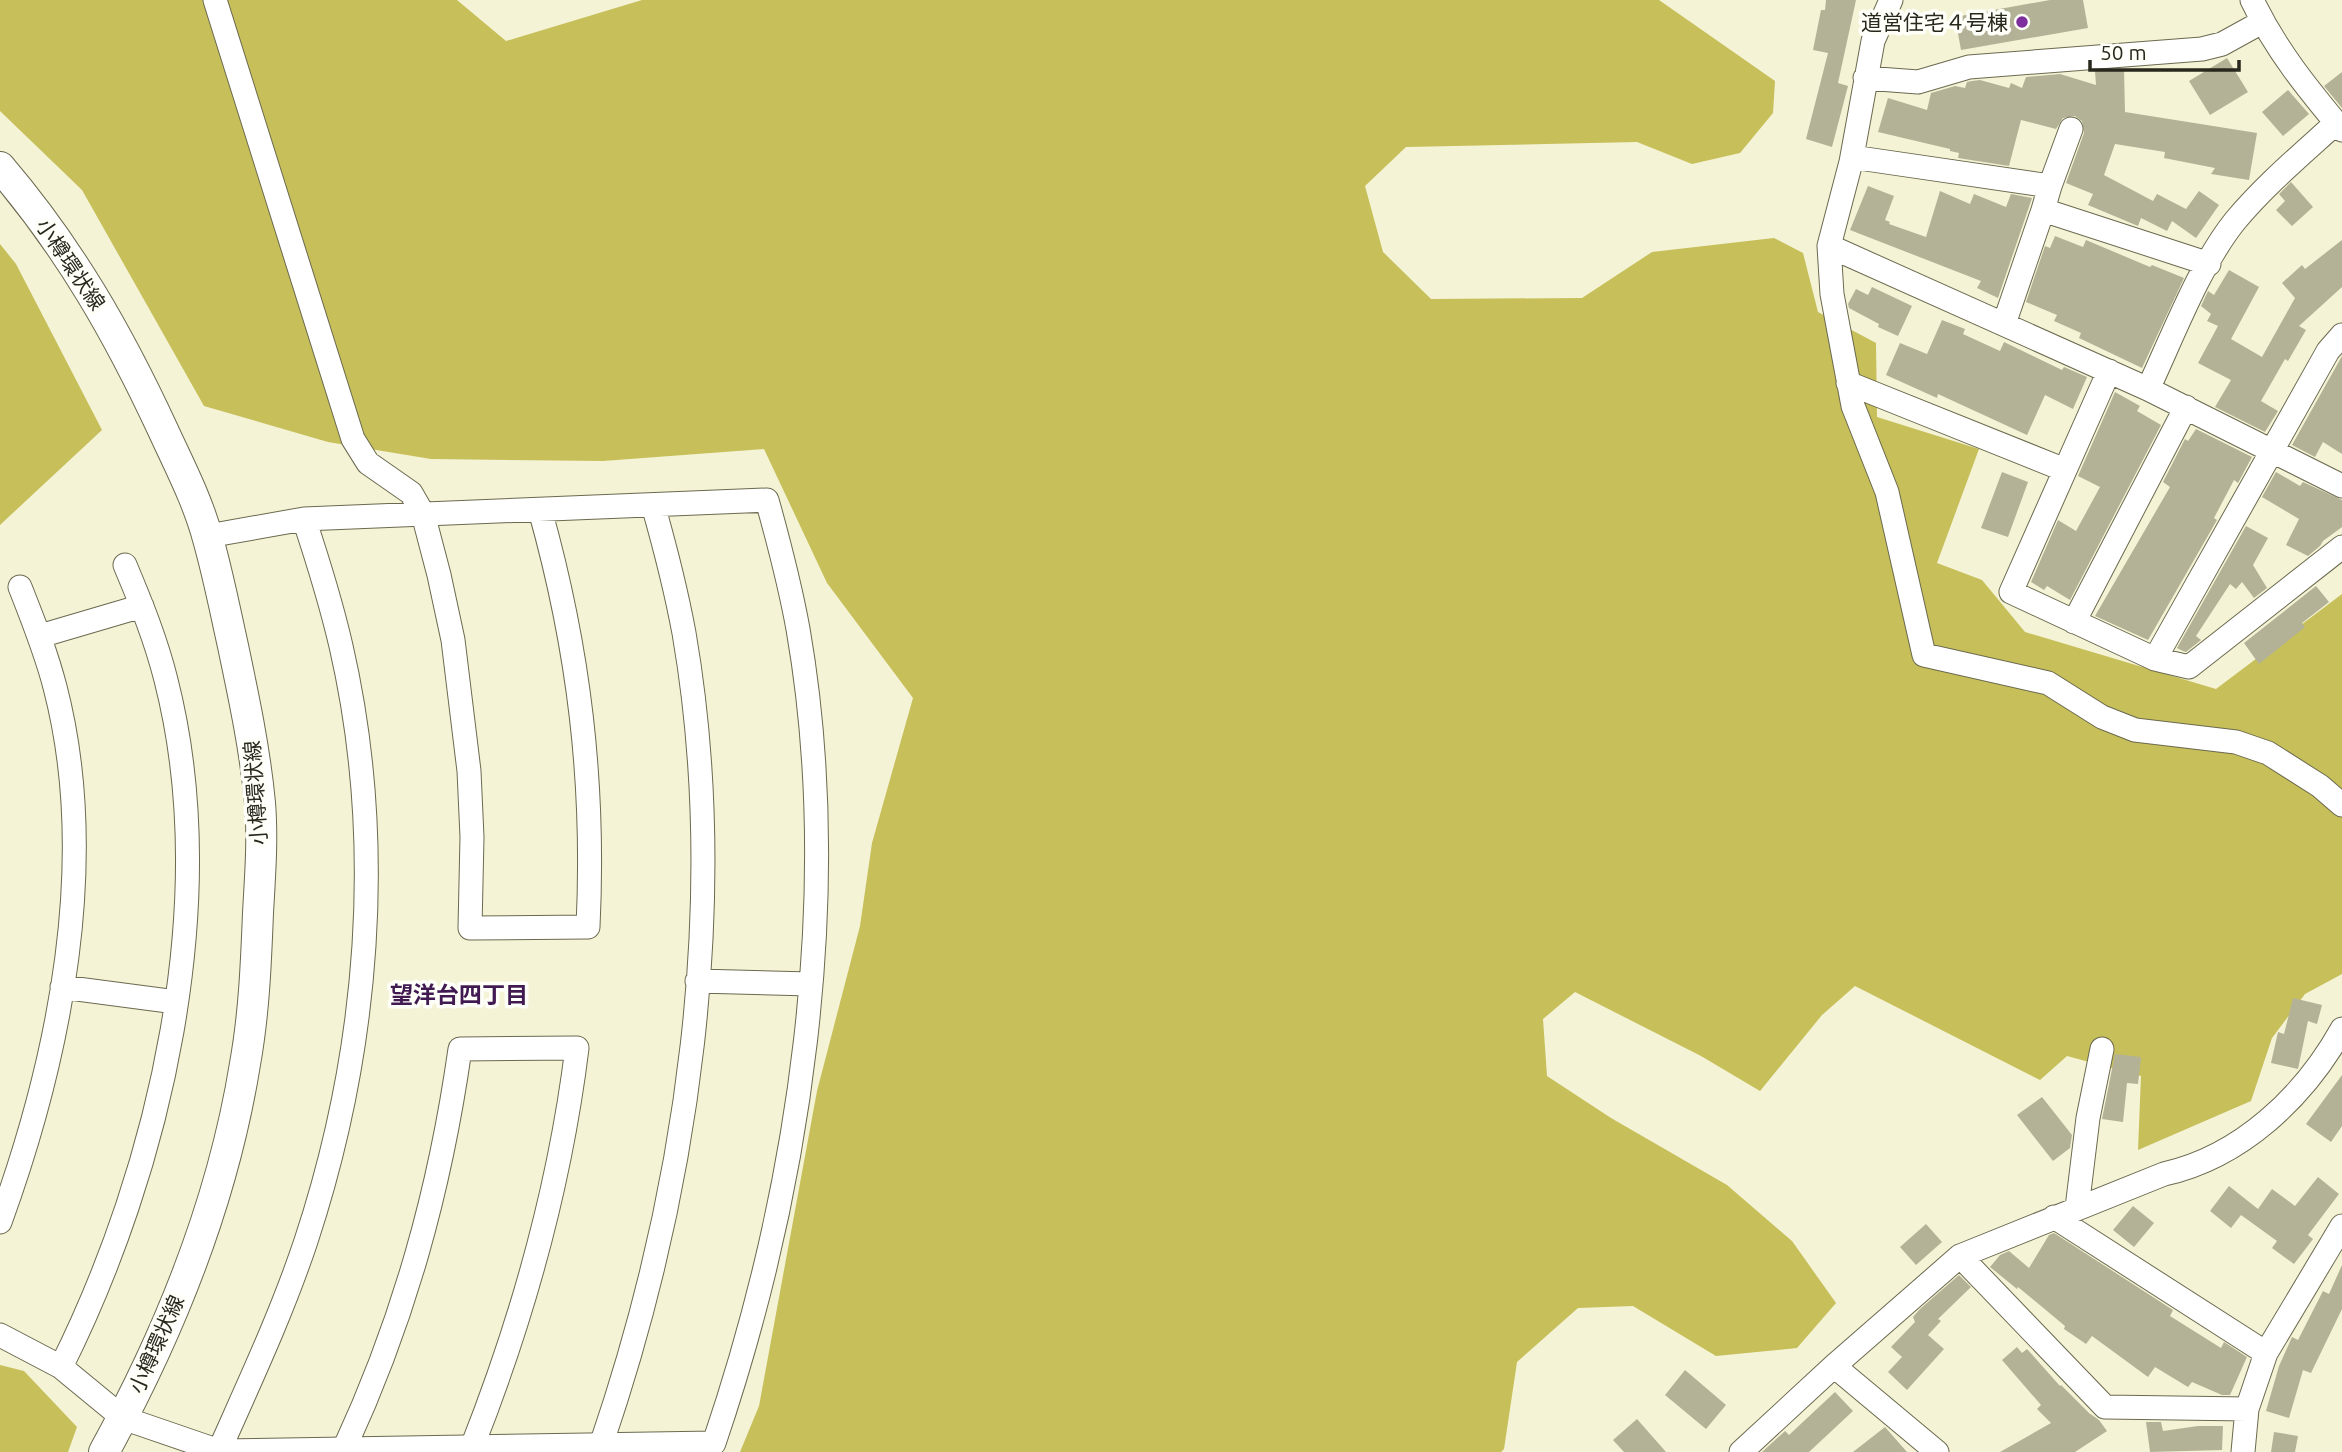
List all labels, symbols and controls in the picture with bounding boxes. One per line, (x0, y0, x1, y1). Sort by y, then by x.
place label: 道営住宅４号棟 (1861, 10, 2008, 34)
marker: 道営住宅４号棟 (2014, 14, 2030, 30)
scale bar (2090, 28, 2239, 72)
text: 50 m (2100, 40, 2147, 64)
street label: 小樽環状線 (32, 214, 110, 314)
street label: 小樽環状線 (239, 740, 271, 846)
district label: 望洋台四丁目 (390, 982, 528, 1007)
street label: 小樽環状線 (124, 1291, 188, 1397)

